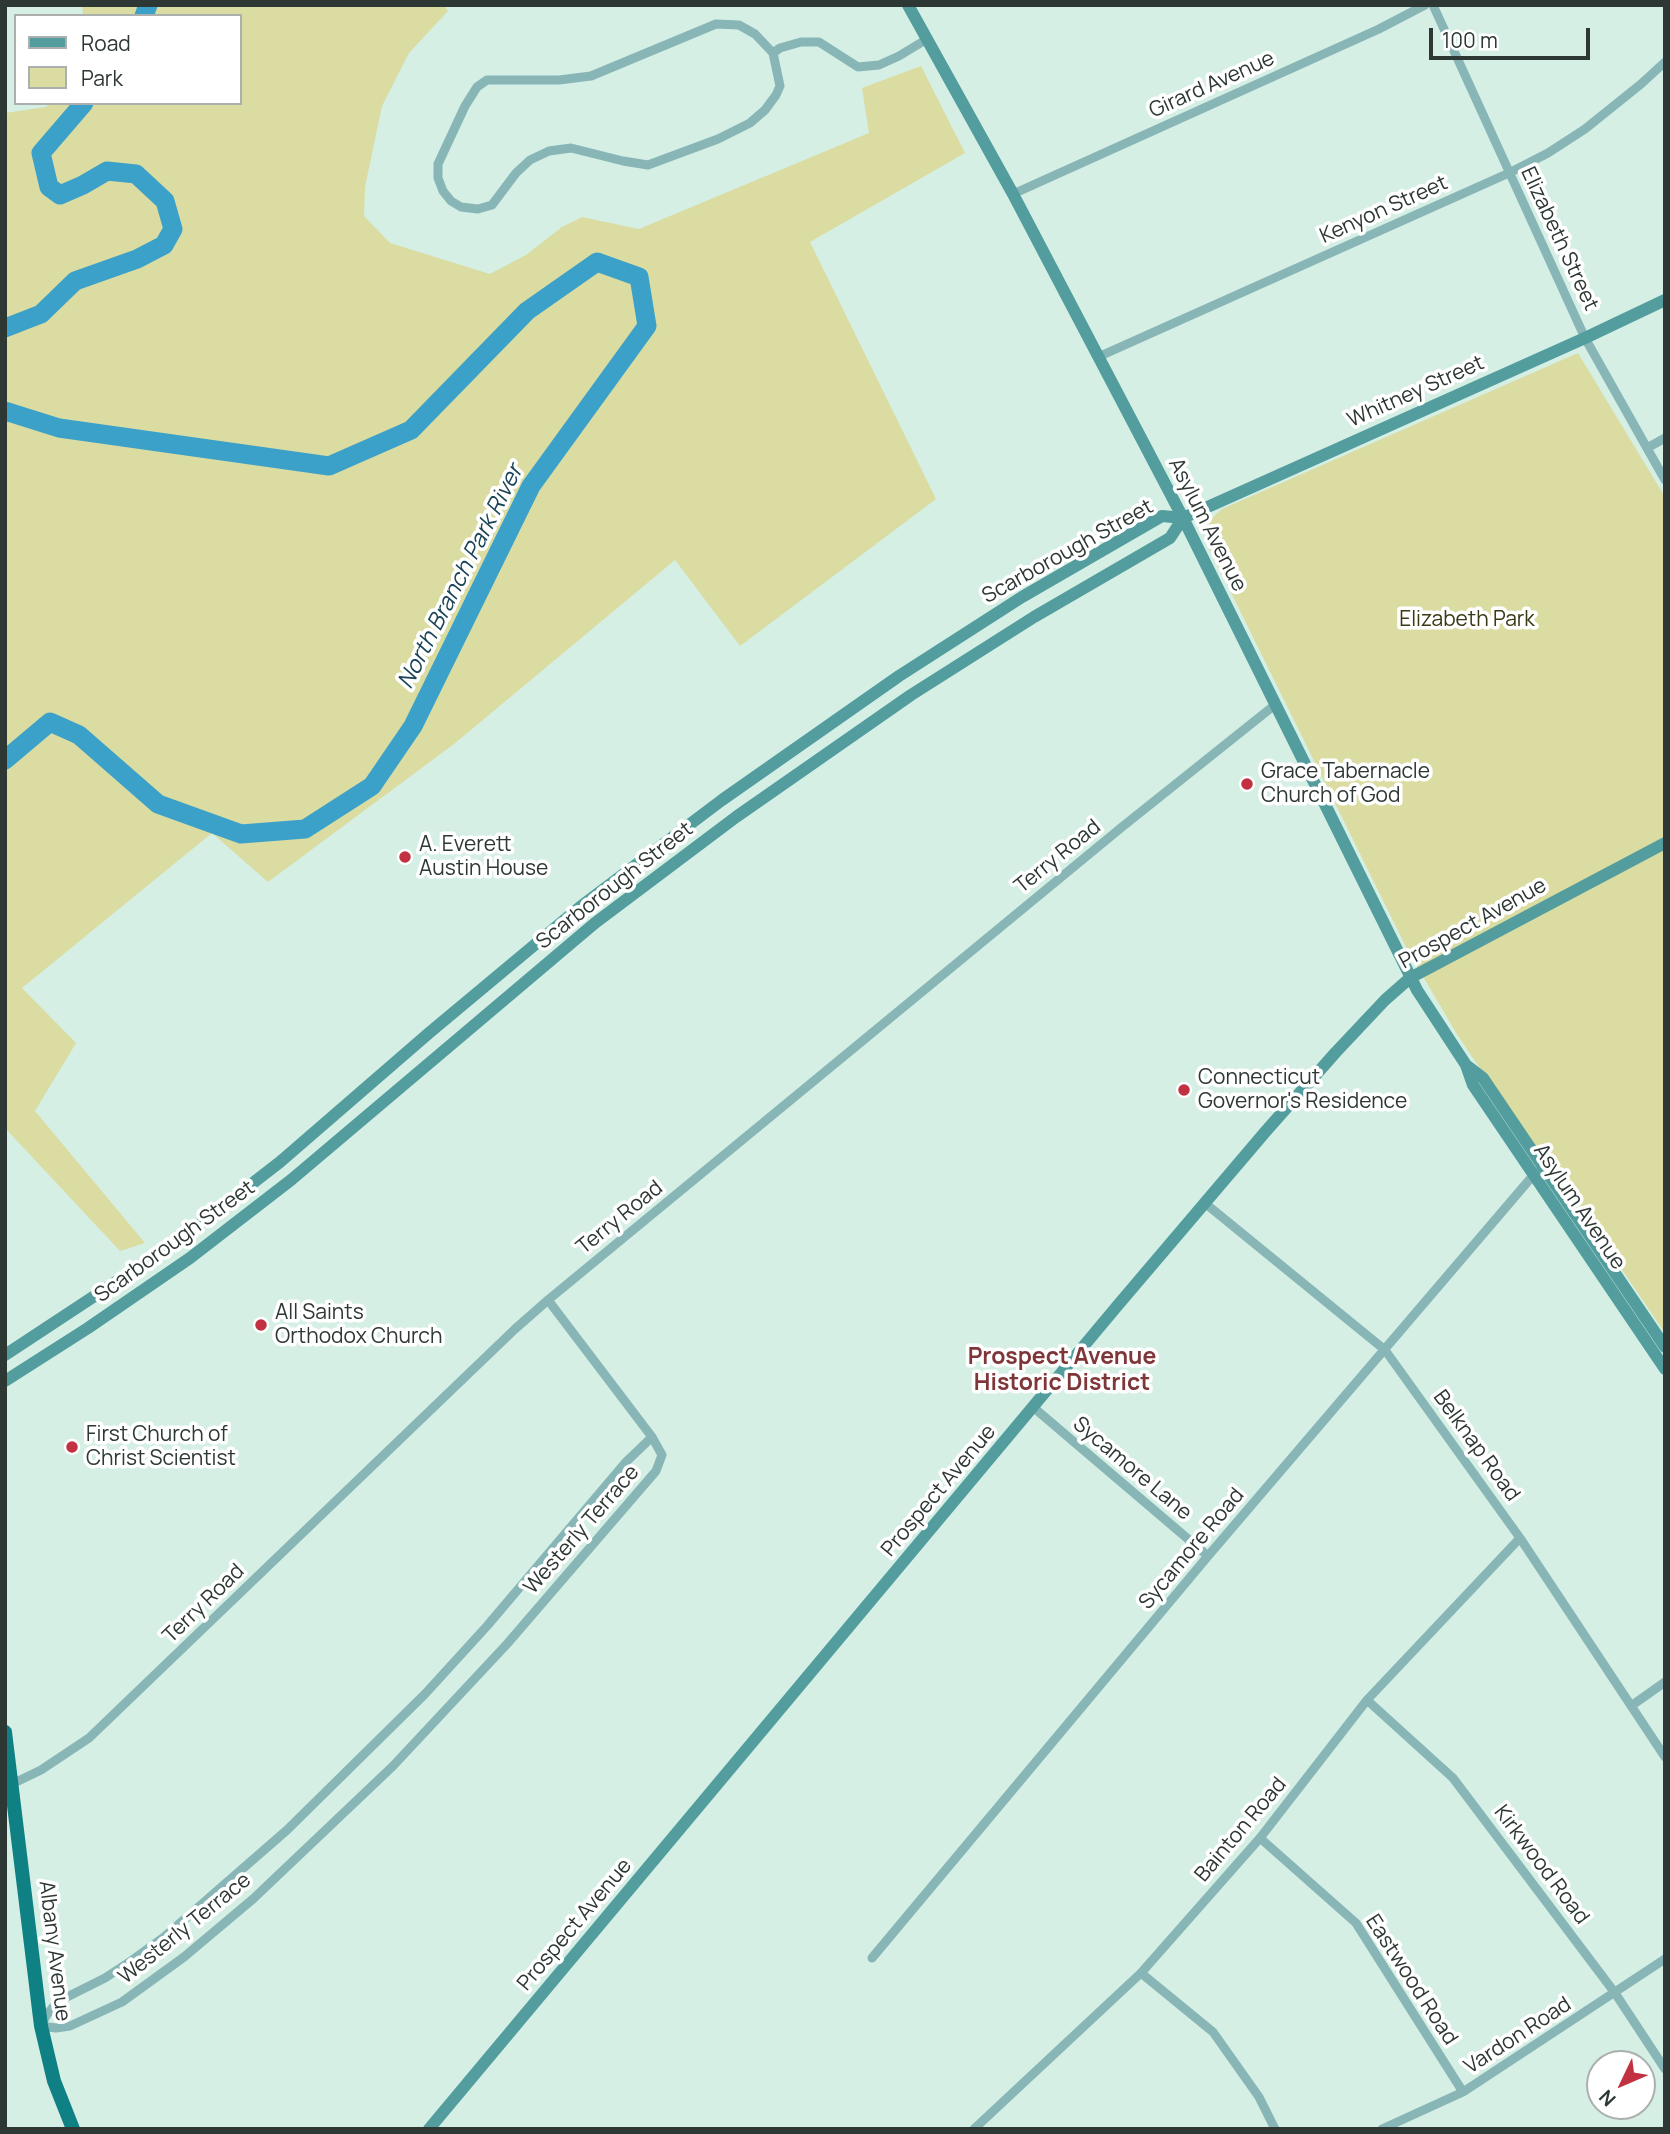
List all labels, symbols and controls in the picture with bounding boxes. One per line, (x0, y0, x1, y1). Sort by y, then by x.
legend (14, 14, 242, 105)
scale bar (1432, 14, 1593, 58)
text: 100 m (1442, 26, 1498, 54)
text: Road (81, 29, 131, 57)
street label: Girard Avenue (1145, 46, 1279, 124)
text: Park (81, 64, 123, 92)
street label: Elizabeth Street (1515, 163, 1603, 315)
street label: Kenyon Street (1316, 171, 1452, 249)
street label: Whitney Street (1344, 351, 1488, 433)
street label: Asylum Avenue (1163, 454, 1251, 596)
water label: North Branch Park River (392, 460, 530, 694)
street label: Scarborough Street (978, 495, 1158, 609)
park label: Elizabeth Park (1399, 607, 1535, 633)
place label: Grace Tabernacle Church of God (1261, 759, 1430, 809)
marker: Grace Tabernacle Church of God (1239, 776, 1255, 792)
street label: Terry Road (1010, 815, 1106, 899)
street label: Scarborough Street (532, 817, 698, 955)
place label: A. Everett Austin House (419, 832, 548, 882)
marker: A. Everett Austin House (397, 849, 413, 865)
street label: Prospect Avenue (1395, 873, 1551, 975)
place label: Connecticut Governor's Residence (1198, 1065, 1407, 1115)
marker: Connecticut Governor's Residence (1176, 1082, 1192, 1098)
street label: Asylum Avenue (1528, 1139, 1630, 1275)
street label: Scarborough Street (90, 1175, 260, 1309)
street label: Terry Road (572, 1176, 668, 1260)
place label: All Saints Orthodox Church (275, 1300, 442, 1350)
marker: All Saints Orthodox Church (253, 1317, 269, 1333)
district label: Prospect Avenue Historic District (968, 1344, 1156, 1398)
street label: Belknap Road (1427, 1386, 1525, 1506)
street label: Sycamore Lane (1067, 1412, 1197, 1526)
street label: Prospect Avenue (877, 1420, 1001, 1562)
place label: First Church of Christ Scientist (86, 1422, 236, 1472)
marker: First Church of Christ Scientist (64, 1439, 80, 1455)
street label: Westerly Terrace (519, 1460, 645, 1600)
street label: Sycamore Road (1134, 1483, 1250, 1615)
street label: Terry Road (158, 1559, 250, 1649)
street label: Bainton Road (1190, 1773, 1292, 1887)
street label: Kirkwood Road (1488, 1801, 1594, 1929)
street label: Prospect Avenue (513, 1854, 637, 1996)
street label: Westerly Terrace (114, 1868, 256, 1990)
street label: Albany Avenue (33, 1879, 75, 2023)
street label: Eastwood Road (1360, 1910, 1462, 2050)
street label: Vardon Road (1460, 1992, 1576, 2080)
north arrow (1586, 2050, 1656, 2120)
text: N (1593, 2084, 1621, 2112)

